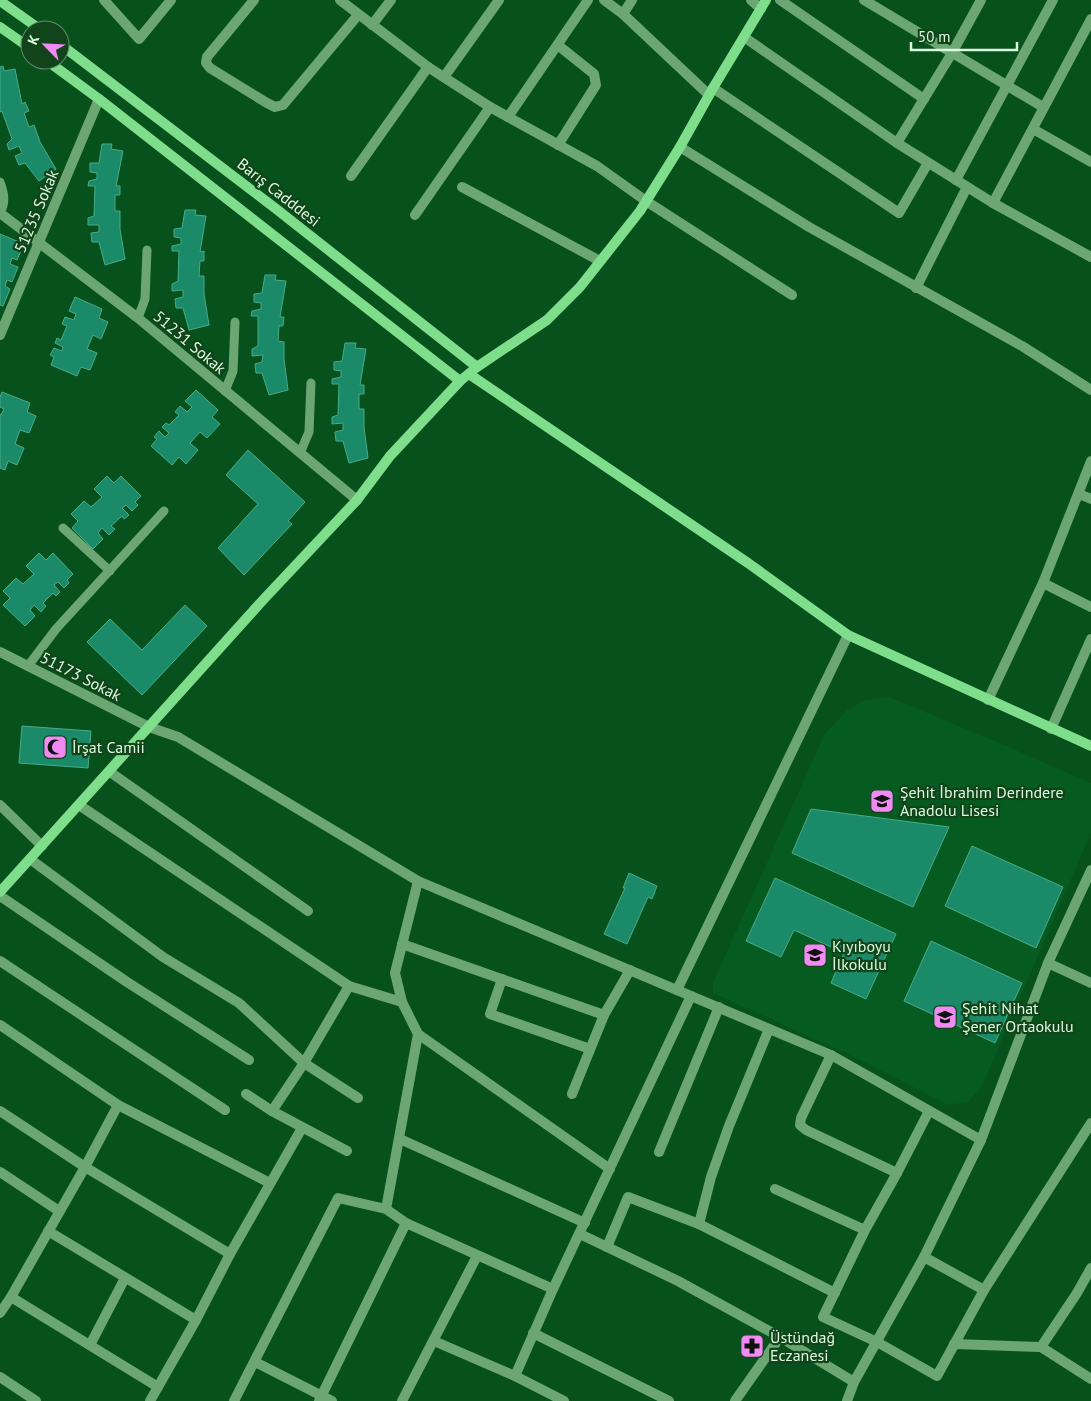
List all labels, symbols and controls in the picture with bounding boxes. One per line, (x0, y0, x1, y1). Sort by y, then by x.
north arrow (20, 20, 70, 70)
scale bar (911, 20, 1017, 52)
text: 50 m (918, 27, 951, 46)
text: K (23, 32, 43, 47)
street label: Barış Cadddesi (234, 153, 324, 231)
street label: 51235 Sokak (10, 166, 63, 256)
street label: 51231 Sokak (150, 306, 230, 378)
street label: 51173 Sokak (37, 647, 125, 705)
mosque icon: İrşat Camii (42, 734, 68, 760)
place label: İrşat Camii (72, 737, 145, 757)
place label: Şehit İbrahim Derindere Anadolu Lisesi (900, 782, 1064, 820)
school or university icon: Şehit İbrahim Derindere Anadolu Lisesi (869, 788, 895, 814)
place label: Kıyıboyu İlkokulu (832, 936, 891, 974)
school or university icon: Kıyıboyu İlkokulu (802, 942, 828, 968)
place label: Şehit Nihat Şener Ortaokulu (962, 998, 1074, 1036)
school or university icon: Şehit Nihat Şener Ortaokulu (932, 1004, 958, 1030)
place label: Üstündağ Eczanesi (770, 1327, 835, 1365)
pharmacy icon: Üstündağ Eczanesi (739, 1333, 765, 1359)

